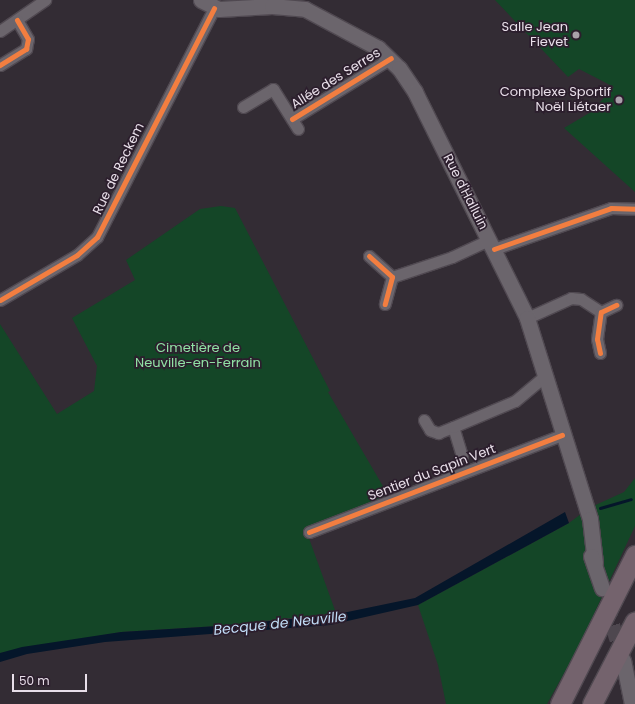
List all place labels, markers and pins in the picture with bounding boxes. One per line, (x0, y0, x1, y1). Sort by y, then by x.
place label: Salle Jean Fievet (502, 20, 568, 51)
marker: Salle Jean Fievet (571, 30, 581, 40)
place label: Complexe Sportif Noël Liétaer (500, 85, 611, 116)
marker: Complexe Sportif Noël Liétaer (614, 95, 624, 105)

